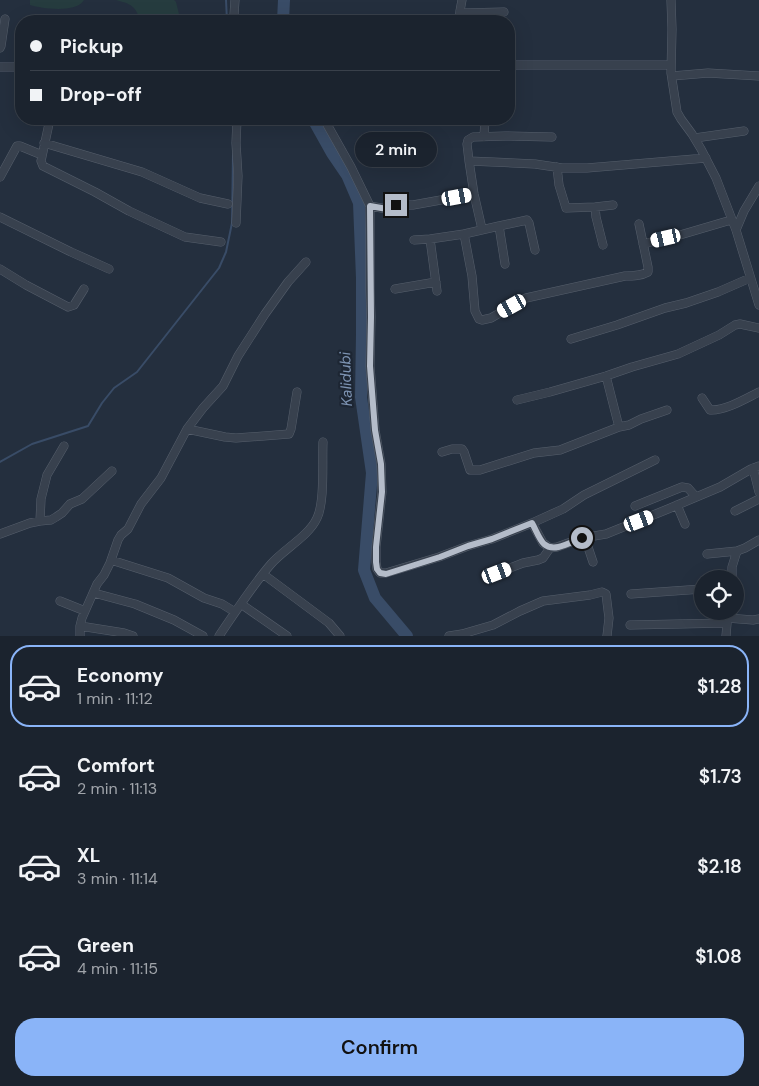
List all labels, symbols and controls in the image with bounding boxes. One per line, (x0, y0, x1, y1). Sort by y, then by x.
text: Pickup (60, 34, 124, 59)
text: Drop-off (60, 82, 142, 107)
callout: 2 min (355, 132, 437, 168)
text: 2 min (375, 139, 417, 160)
car (440, 187, 473, 207)
route end (385, 194, 407, 216)
car (649, 227, 682, 249)
car (495, 292, 528, 320)
water label: Kalidubi (335, 351, 357, 407)
car (622, 509, 655, 533)
route start (571, 527, 593, 549)
car (480, 561, 513, 585)
map controls (694, 570, 744, 620)
button: locate (694, 570, 744, 620)
text: Economy (77, 663, 164, 688)
icon: car (17, 664, 62, 709)
text: $1.28 (697, 674, 742, 699)
text: 1 min · 11:12 (77, 688, 153, 709)
text: Comfort (77, 753, 155, 778)
icon: car (17, 754, 62, 799)
text: $1.73 (699, 764, 742, 789)
text: 2 min · 11:13 (77, 778, 157, 799)
text: XL (77, 843, 100, 868)
icon: car (17, 844, 62, 889)
text: $2.18 (697, 854, 742, 879)
text: 3 min · 11:14 (77, 868, 158, 889)
text: Green (77, 933, 134, 958)
icon: car (17, 934, 62, 979)
text: $1.08 (695, 944, 742, 969)
text: 4 min · 11:15 (77, 958, 158, 979)
button: Confirm (15, 1018, 744, 1076)

